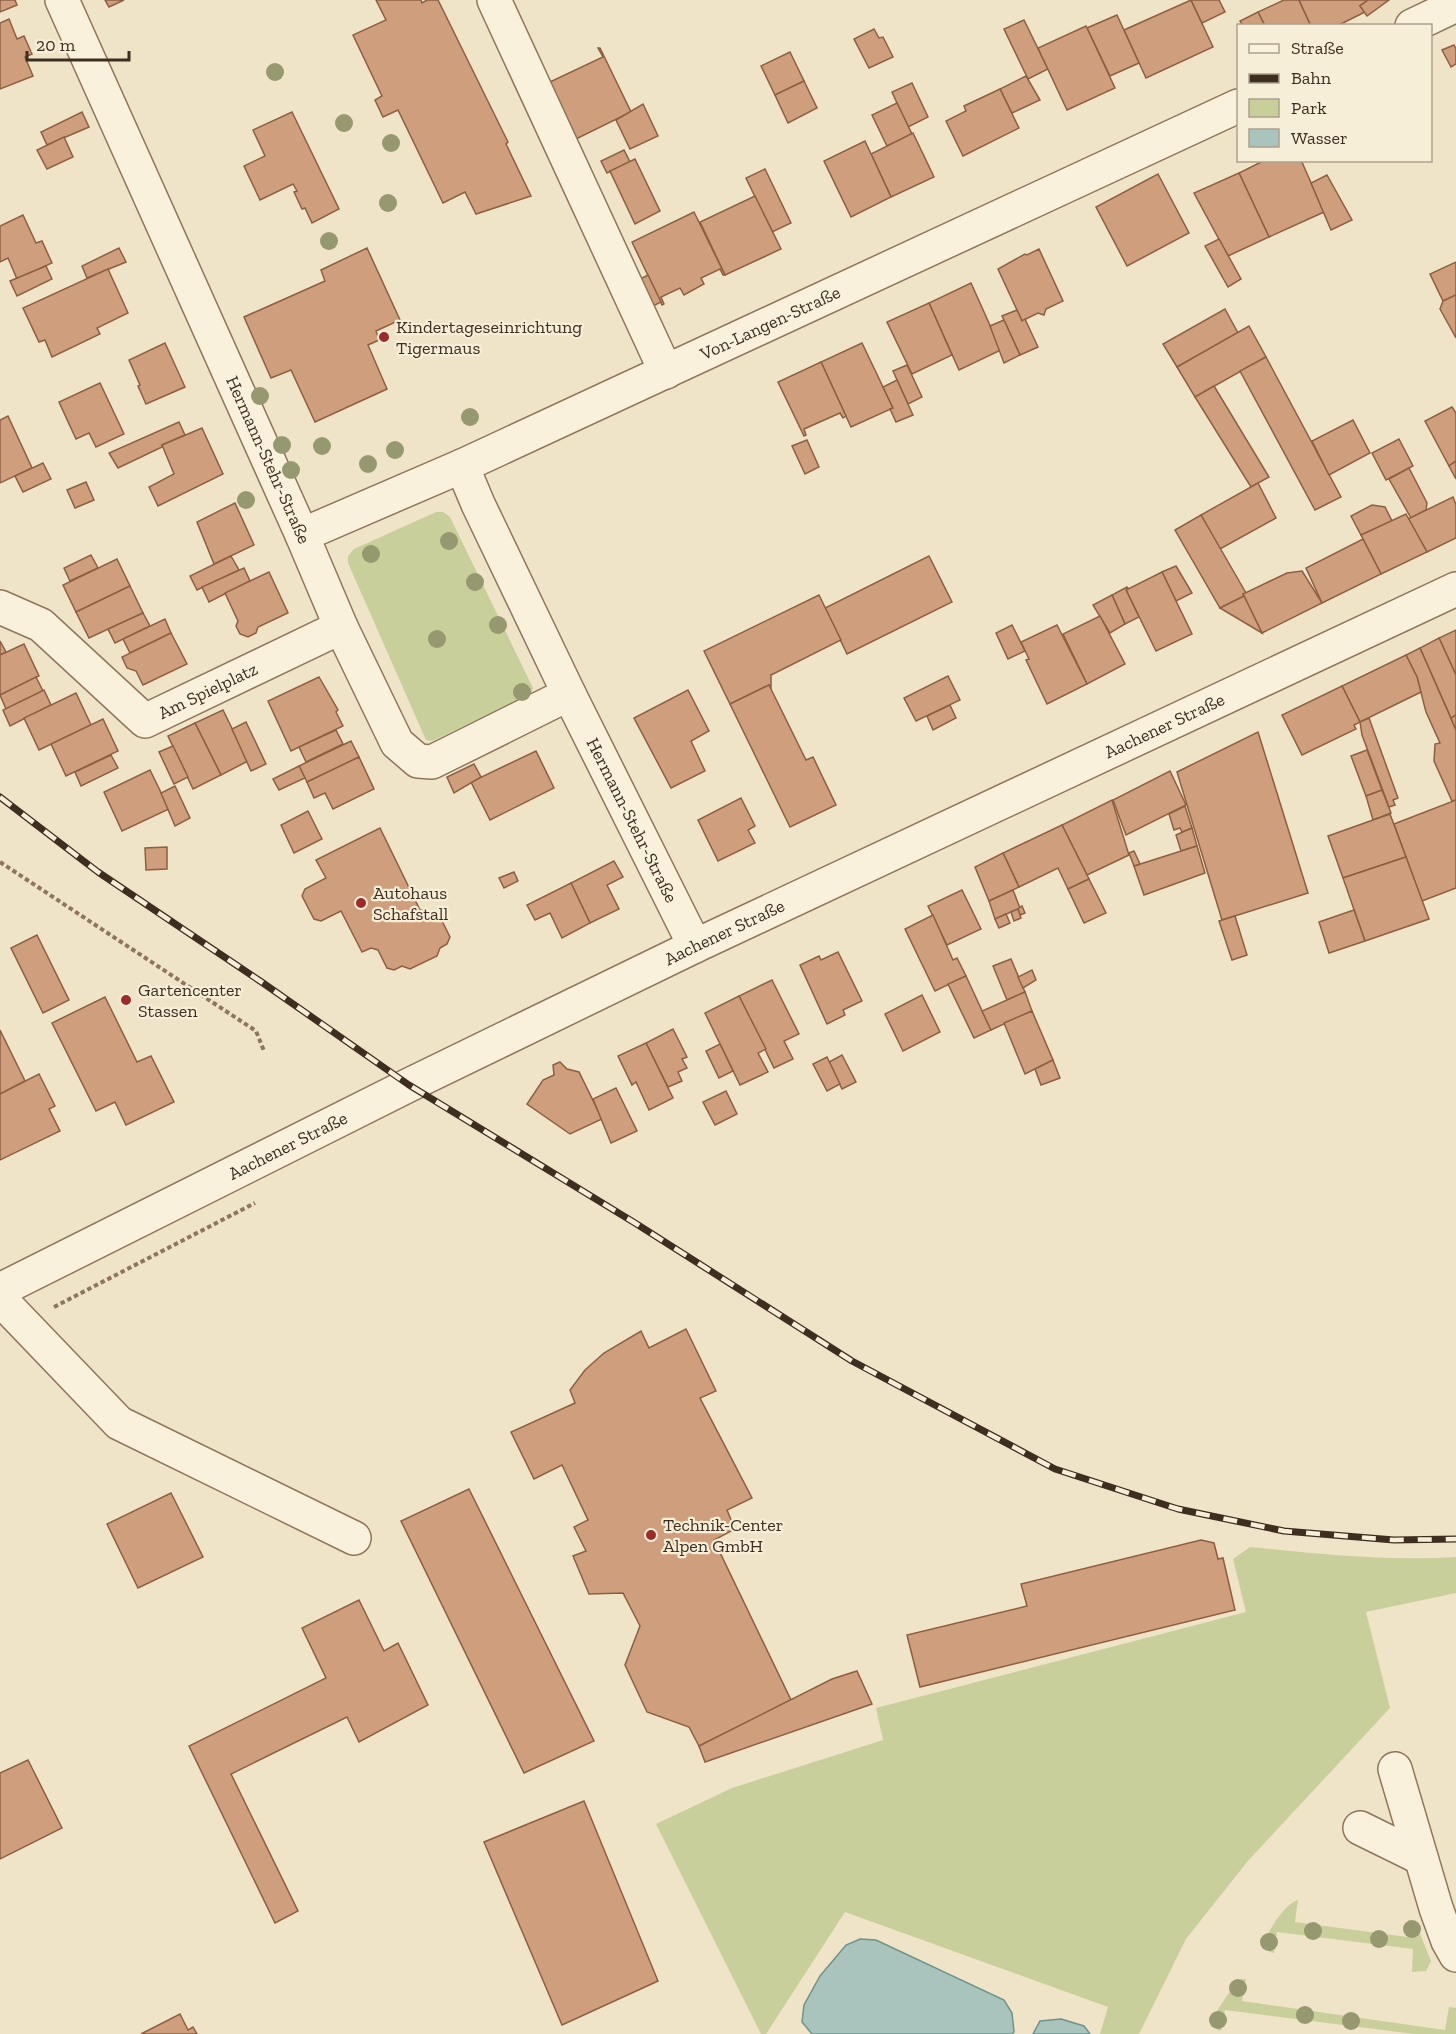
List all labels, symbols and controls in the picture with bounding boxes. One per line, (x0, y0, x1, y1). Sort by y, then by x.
scale bar (27, 24, 129, 62)
legend (1237, 24, 1432, 162)
text: 20 m (36, 34, 76, 56)
text: Straße (1291, 37, 1344, 59)
text: Bahn (1291, 67, 1332, 89)
text: Park (1291, 97, 1327, 119)
text: Wasser (1291, 127, 1348, 149)
street label: Von-Langen-Straße (696, 281, 844, 365)
place label: Kindertageseinrichtung Tigermaus (396, 316, 582, 359)
marker: Kindertageseinrichtung Tigermaus (377, 330, 391, 344)
street label: Hermann-Stehr-Straße (221, 372, 315, 547)
street label: Am Spielplatz (155, 658, 261, 724)
street label: Aachener Straße (1101, 688, 1228, 763)
street label: Hermann-Stehr-Straße (582, 734, 683, 906)
place label: Autohaus Schafstall (373, 882, 448, 925)
street label: Aachener Straße (661, 895, 788, 970)
marker: Autohaus Schafstall (354, 896, 368, 910)
place label: Gartencenter Stassen (138, 979, 242, 1022)
marker: Gartencenter Stassen (119, 993, 133, 1007)
street label: Aachener Straße (225, 1107, 351, 1185)
place label: Technik-Center Alpen GmbH (663, 1514, 783, 1557)
marker: Technik-Center Alpen GmbH (644, 1528, 658, 1542)

